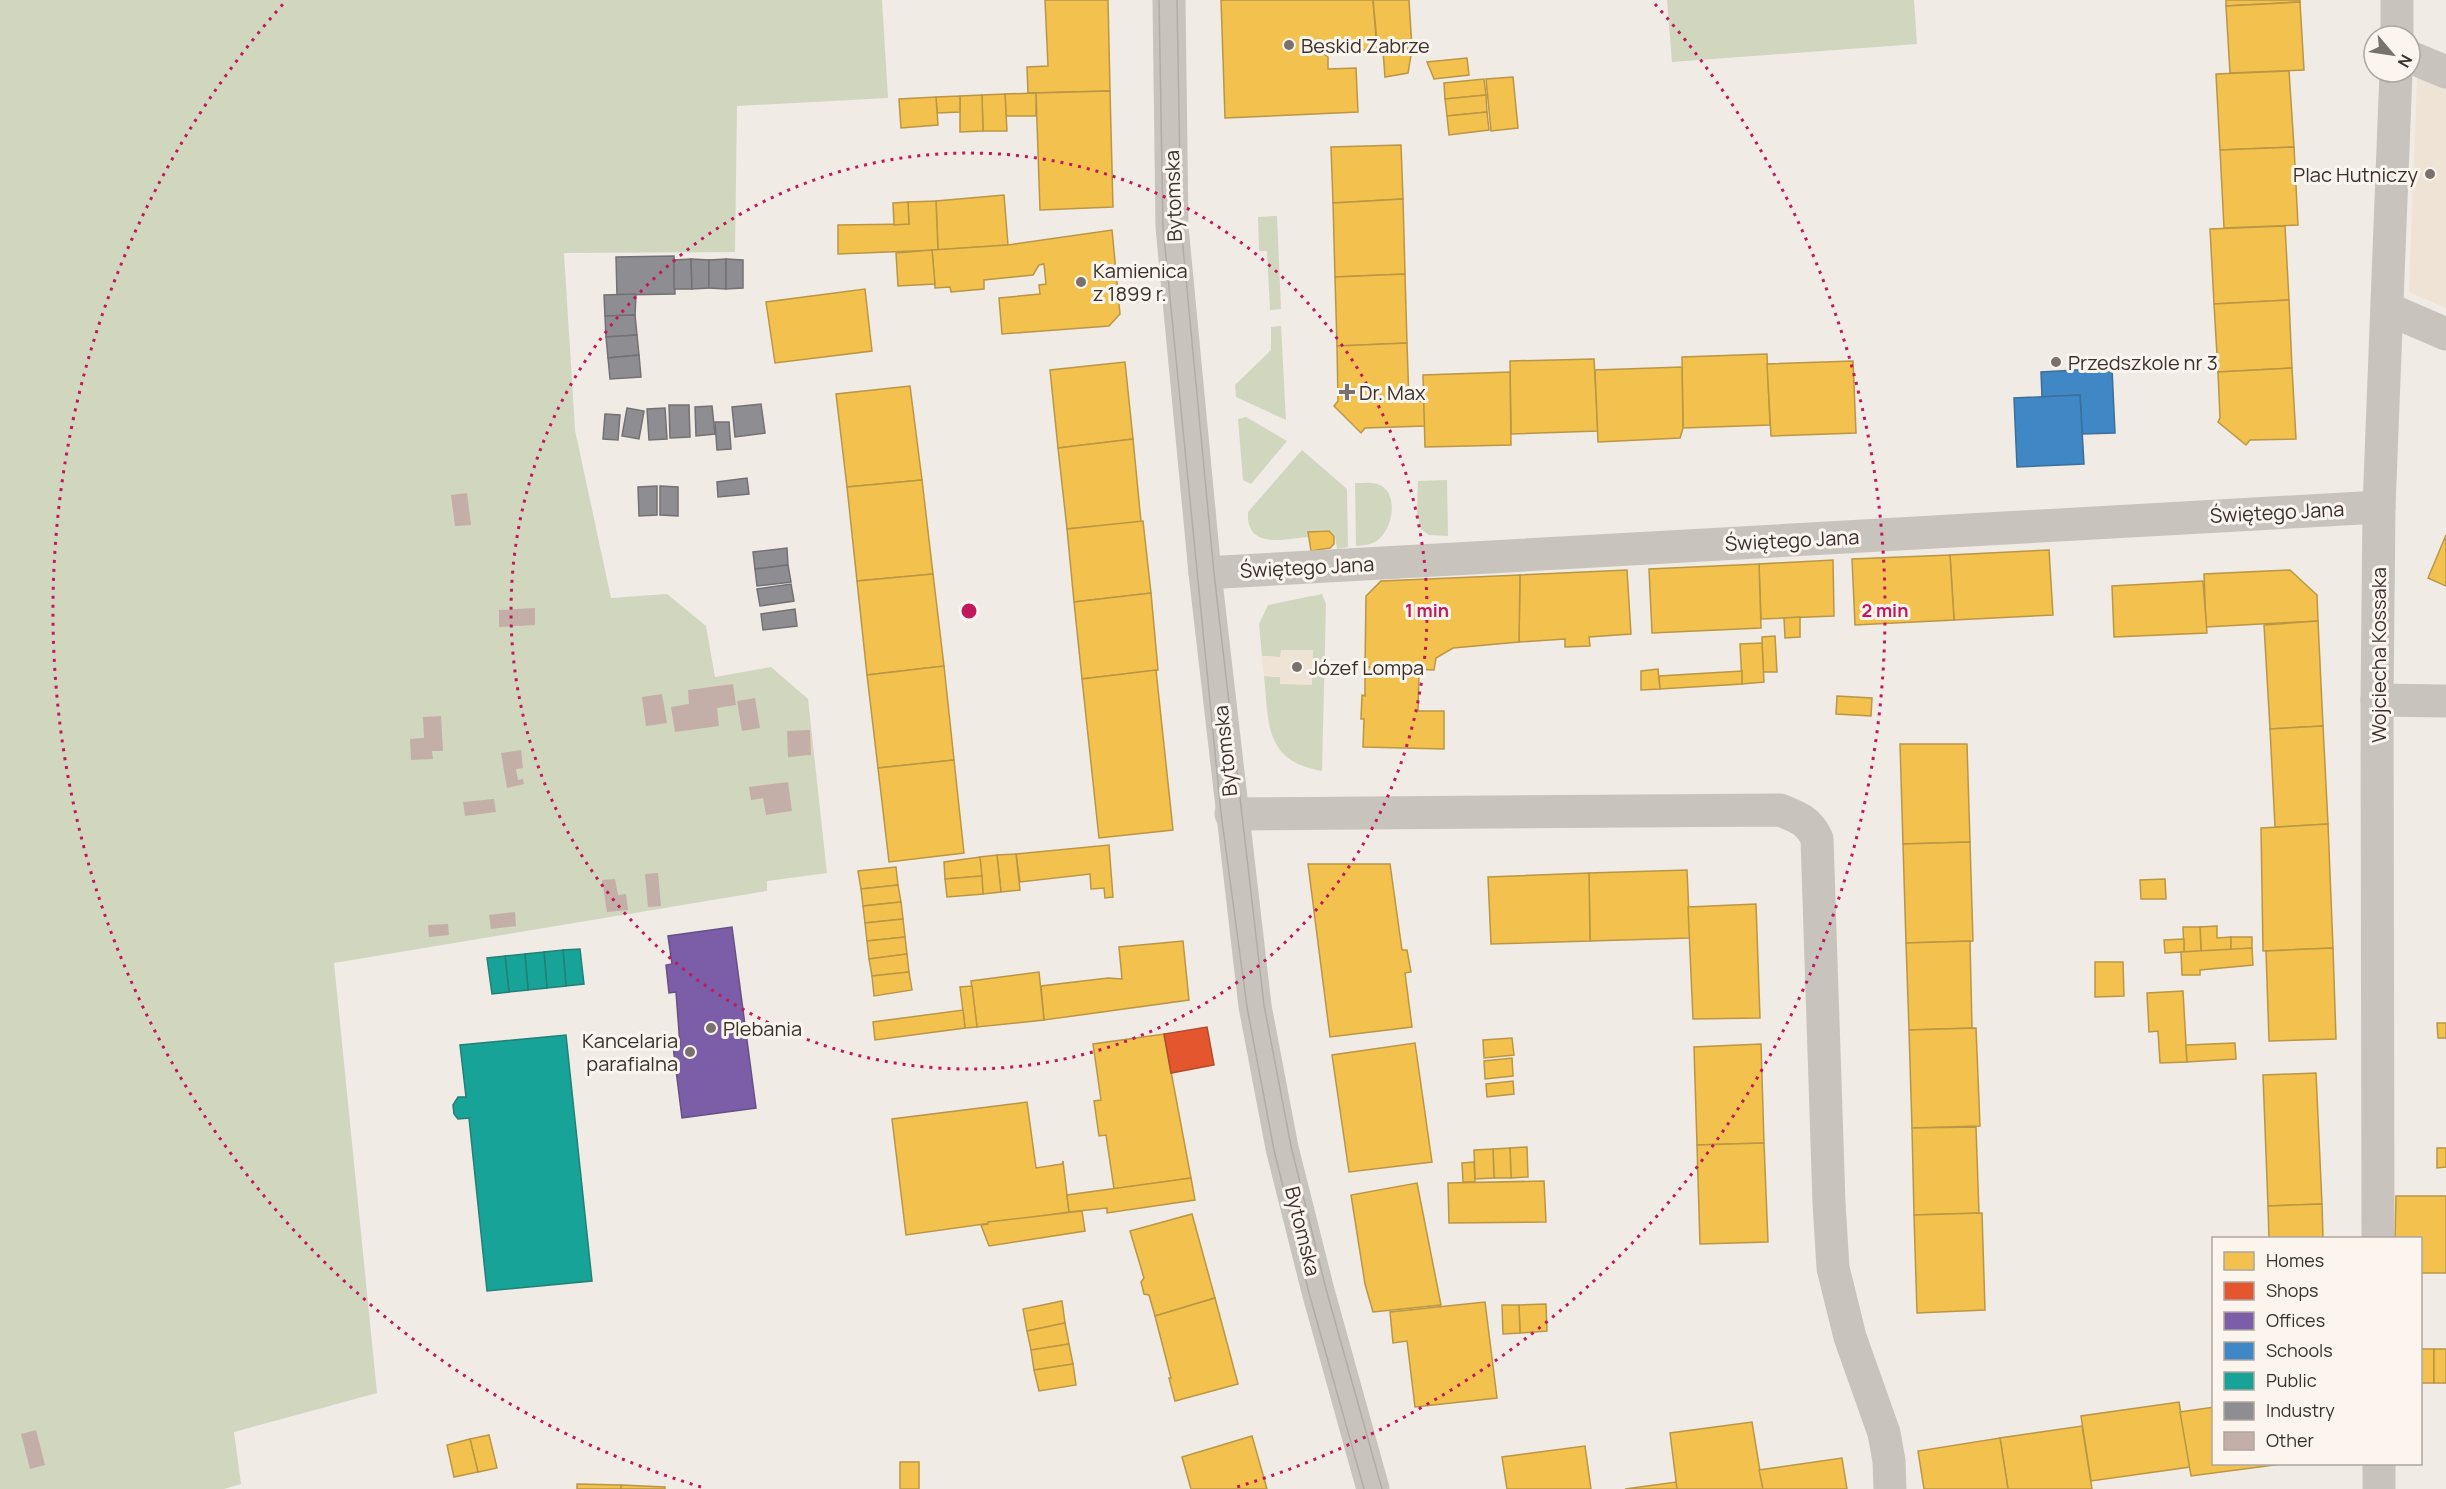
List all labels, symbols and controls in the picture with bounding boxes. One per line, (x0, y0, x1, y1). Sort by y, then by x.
north arrow (2362, 24, 2422, 84)
place label: Beskid Zabrze (1301, 32, 1430, 59)
marker: Beskid Zabrze (1282, 38, 1296, 52)
text: N (2393, 51, 2418, 72)
street label: Bytomska (1158, 150, 1188, 242)
place label: Plac Hutniczy (2293, 161, 2418, 188)
marker: Plac Hutniczy (2423, 167, 2437, 181)
place label: Kamienica z 1899 r. (1093, 257, 1188, 307)
marker: Kamienica z 1899 r. (1074, 275, 1088, 289)
place label: Przedszkole nr 3 (2068, 349, 2218, 376)
marker: Przedszkole nr 3 (2049, 355, 2063, 369)
place label: Dr. Max (1359, 379, 1426, 406)
marker: Dr. Max (1340, 385, 1354, 399)
street label: Świętego Jana (2209, 495, 2345, 529)
street label: Świętego Jana (1724, 523, 1860, 557)
street label: Świętego Jana (1239, 550, 1375, 584)
street label: Wojciecha Kossaka (2365, 567, 2392, 743)
text: 1 min (1405, 598, 1449, 622)
text: 2 min (1862, 598, 1908, 622)
centre of rings (959, 601, 979, 621)
place label: Józef Lompa (1309, 654, 1424, 681)
marker: Józef Lompa (1290, 660, 1304, 674)
street label: Bytomska (1207, 704, 1243, 798)
place label: Plebania (723, 1015, 802, 1042)
marker: Plebania (704, 1021, 718, 1035)
place label: Kancelaria parafialna (582, 1027, 678, 1077)
marker: Kancelaria parafialna (683, 1045, 697, 1059)
street label: Bytomska (1279, 1183, 1327, 1279)
legend (2212, 1237, 2422, 1465)
text: Homes (2266, 1248, 2324, 1272)
text: Shops (2266, 1278, 2318, 1302)
text: Offices (2266, 1308, 2325, 1332)
text: Schools (2266, 1338, 2333, 1362)
text: Public (2266, 1368, 2317, 1392)
text: Industry (2266, 1398, 2335, 1422)
text: Other (2266, 1428, 2314, 1452)

